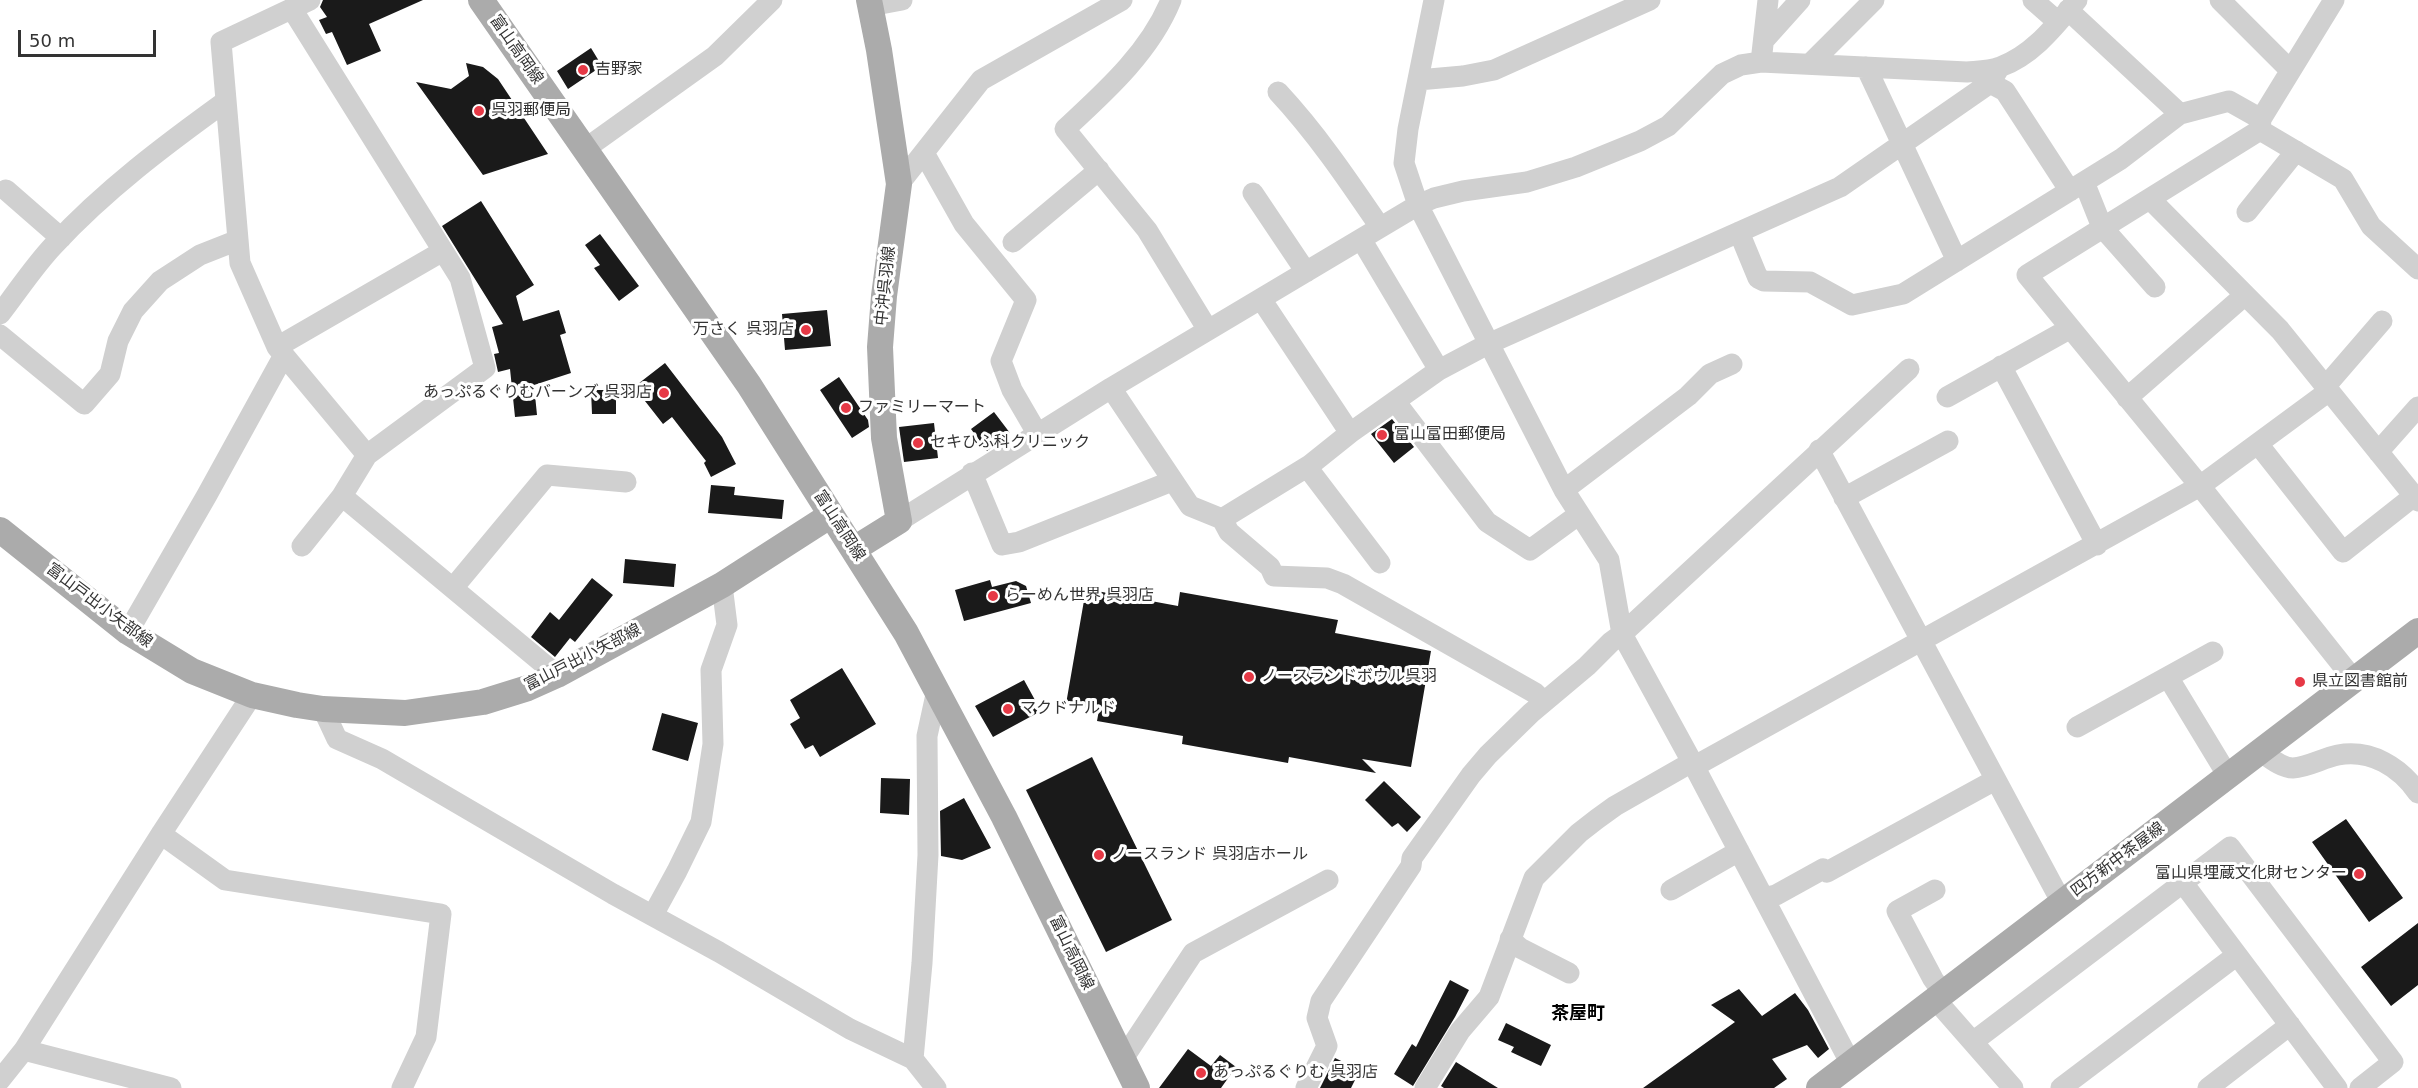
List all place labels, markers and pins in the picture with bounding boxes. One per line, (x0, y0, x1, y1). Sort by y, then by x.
place label: 吉野家 (595, 60, 643, 80)
marker: 吉野家 (576, 63, 590, 77)
place label: 呉羽郵便局 (491, 101, 571, 121)
marker: 呉羽郵便局 (472, 104, 486, 118)
place label: 万さく 呉羽店 (693, 320, 794, 340)
marker: 万さく 呉羽店 (799, 323, 813, 337)
place label: あっぷるぐりむバーンズ 呉羽店 (423, 383, 652, 403)
marker: あっぷるぐりむバーンズ 呉羽店 (657, 386, 671, 400)
place label: ファミリーマート (858, 398, 986, 418)
marker: ファミリーマート (839, 401, 853, 415)
place label: 富山富田郵便局 (1394, 425, 1506, 445)
marker: 富山富田郵便局 (1375, 428, 1389, 442)
place label: セキひふ科クリニック (930, 433, 1090, 453)
marker: セキひふ科クリニック (911, 436, 925, 450)
place label: らーめん世界 呉羽店 (1005, 586, 1154, 606)
marker: らーめん世界 呉羽店 (986, 589, 1000, 603)
place label: ノースランドボウル呉羽 (1261, 667, 1437, 687)
marker: ノースランドボウル呉羽 (1242, 670, 1256, 684)
place label: 県立図書館前 (2312, 672, 2408, 692)
marker: 県立図書館前 (2293, 675, 2307, 689)
place label: マクドナルド (1020, 699, 1116, 719)
marker: マクドナルド (1001, 702, 1015, 716)
place label: ノースランド 呉羽店ホール (1111, 845, 1308, 865)
marker: ノースランド 呉羽店ホール (1092, 848, 1106, 862)
place label: 富山県埋蔵文化財センター (2155, 864, 2347, 884)
marker: 富山県埋蔵文化財センター (2352, 867, 2366, 881)
place label: あっぷるぐりむ 呉羽店 (1213, 1063, 1378, 1083)
marker: あっぷるぐりむ 呉羽店 (1194, 1066, 1208, 1080)

